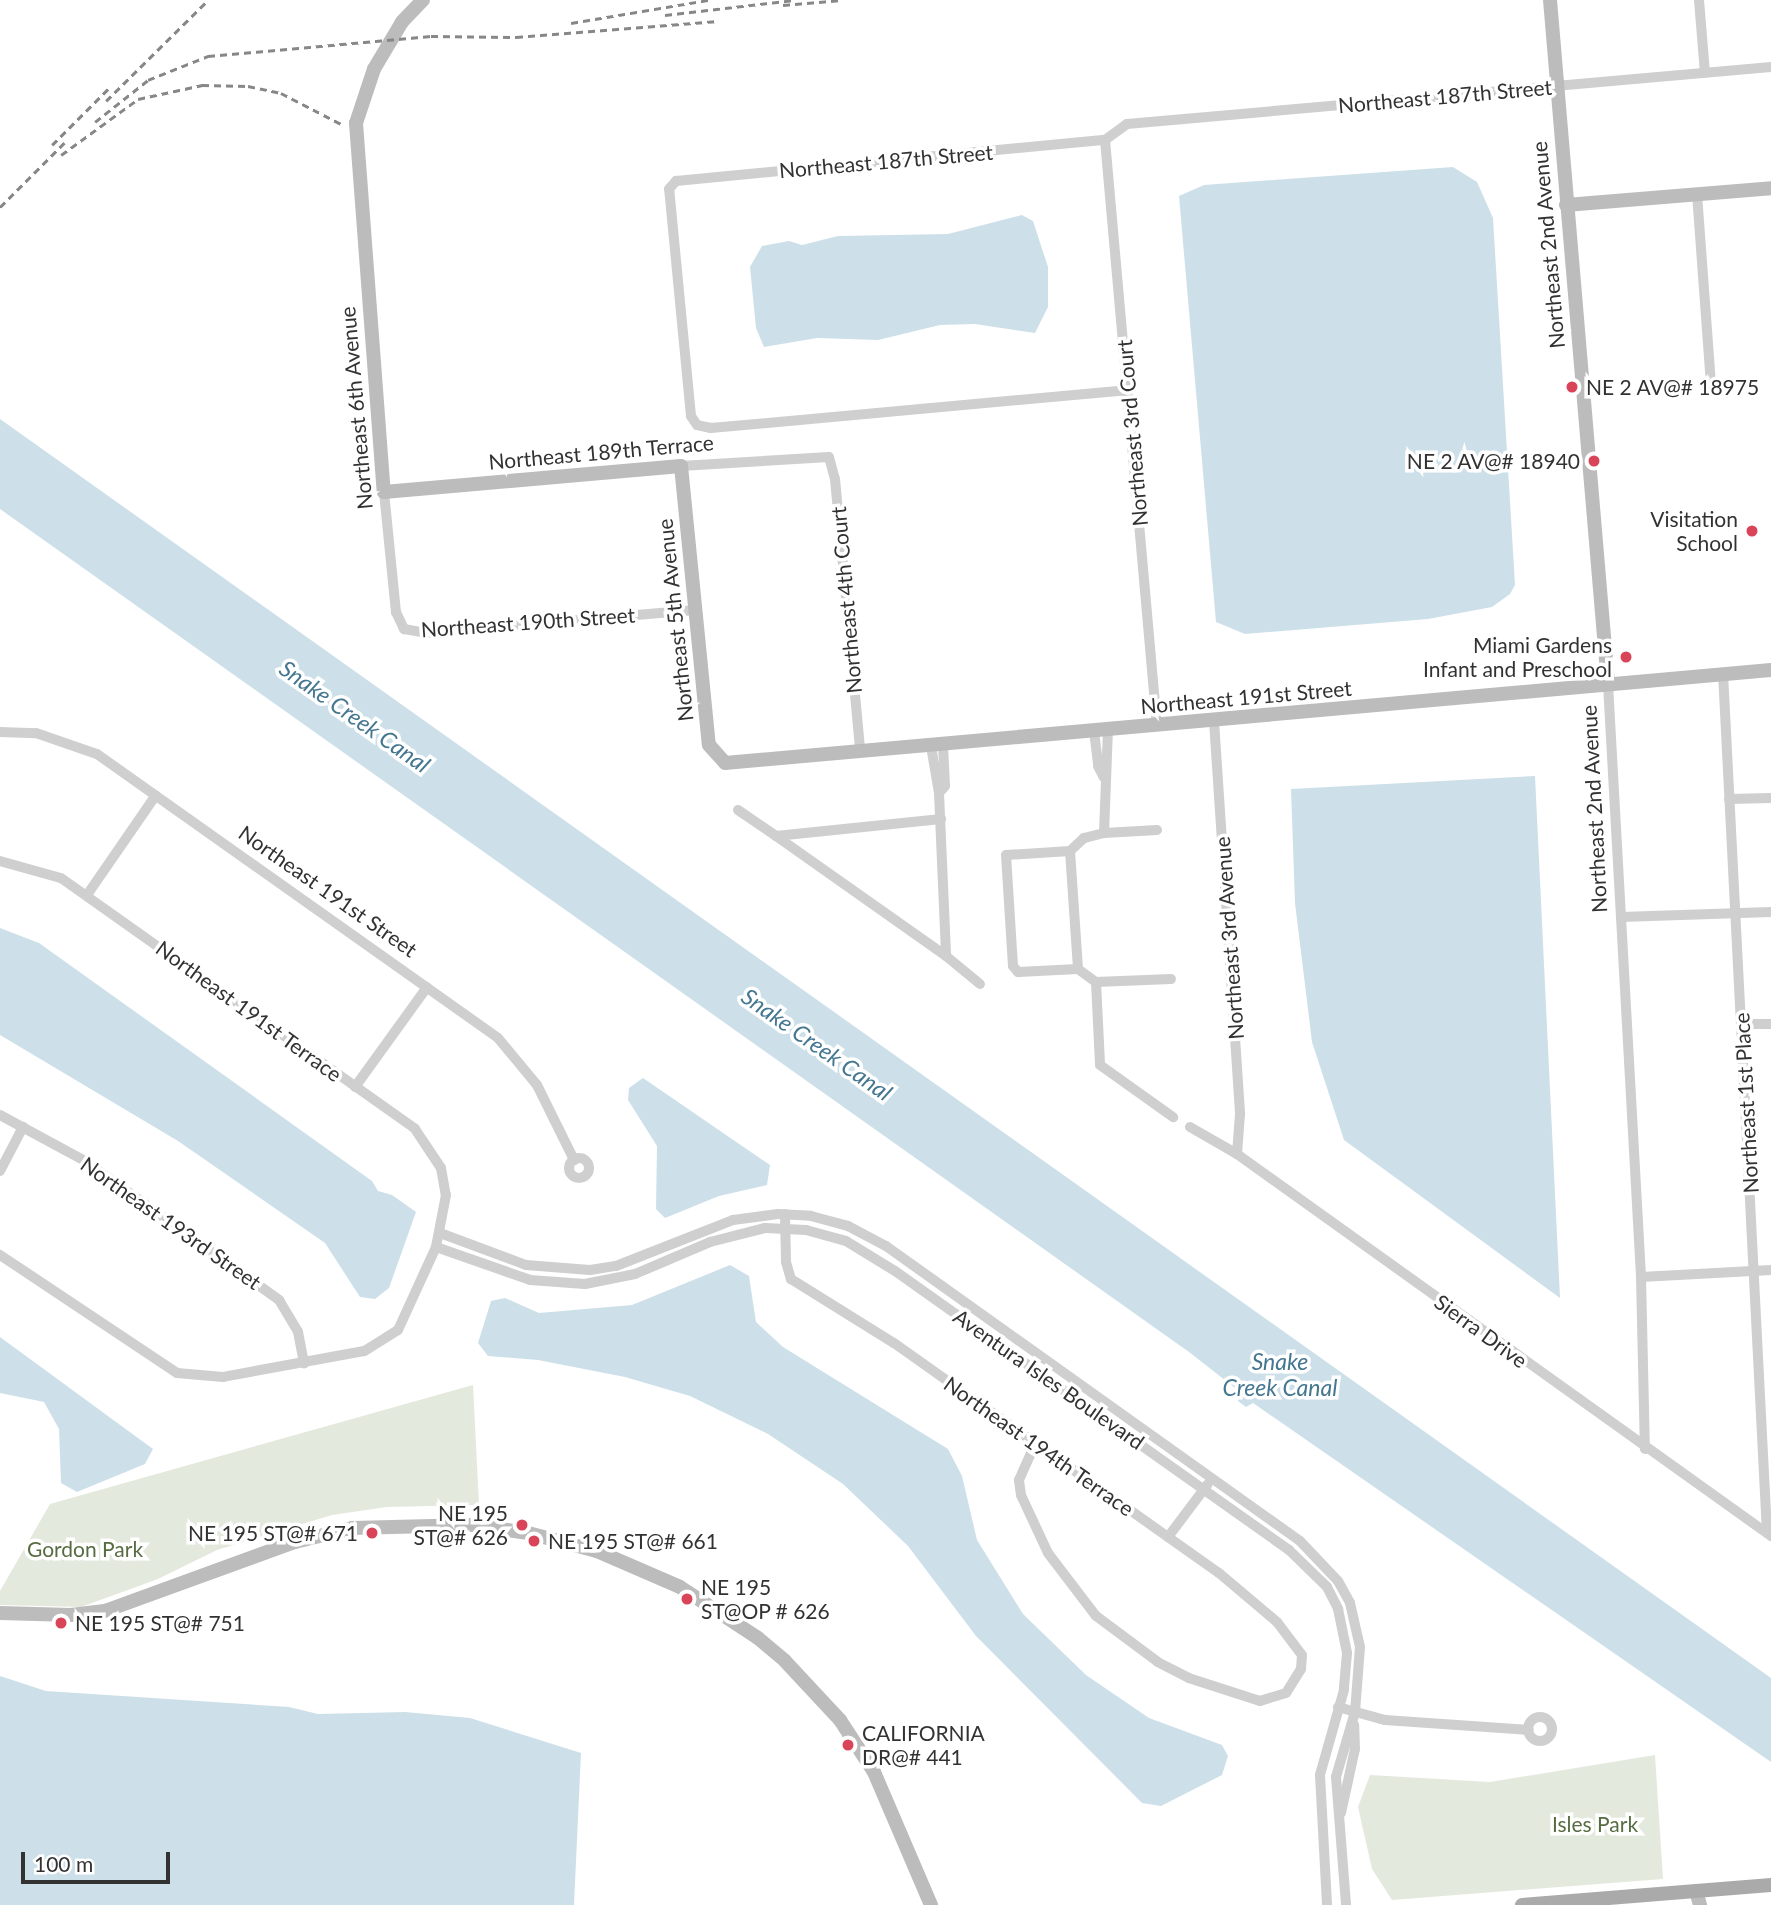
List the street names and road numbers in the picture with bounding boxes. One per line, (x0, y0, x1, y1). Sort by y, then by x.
street label: Northeast 187th Street (1337, 74, 1553, 118)
street label: Northeast 187th Street (778, 139, 994, 183)
street label: Northeast 2nd Avenue (1526, 140, 1570, 350)
street label: Northeast 6th Avenue (335, 305, 377, 511)
street label: Northeast 3rd Court (1111, 339, 1153, 527)
street label: Northeast 189th Terrace (487, 430, 715, 474)
street label: Northeast 4th Court (825, 506, 867, 694)
street label: Northeast 5th Avenue (652, 517, 698, 723)
street label: Northeast 190th Street (420, 602, 636, 642)
street label: Northeast 191st Street (1139, 675, 1353, 719)
street label: Northeast 2nd Avenue (1576, 704, 1612, 914)
street label: Northeast 191st Street (234, 820, 422, 962)
street label: Northeast 3rd Avenue (1209, 835, 1249, 1041)
street label: Northeast 191st Terrace (151, 935, 347, 1087)
street label: Northeast 1st Place (1729, 1012, 1763, 1194)
street label: Northeast 193rd Street (76, 1151, 266, 1295)
street label: Sierra Drive (1430, 1289, 1532, 1373)
street label: Aventura Isles Boulevard (949, 1304, 1149, 1454)
street label: Northeast 194th Terrace (939, 1371, 1139, 1521)

